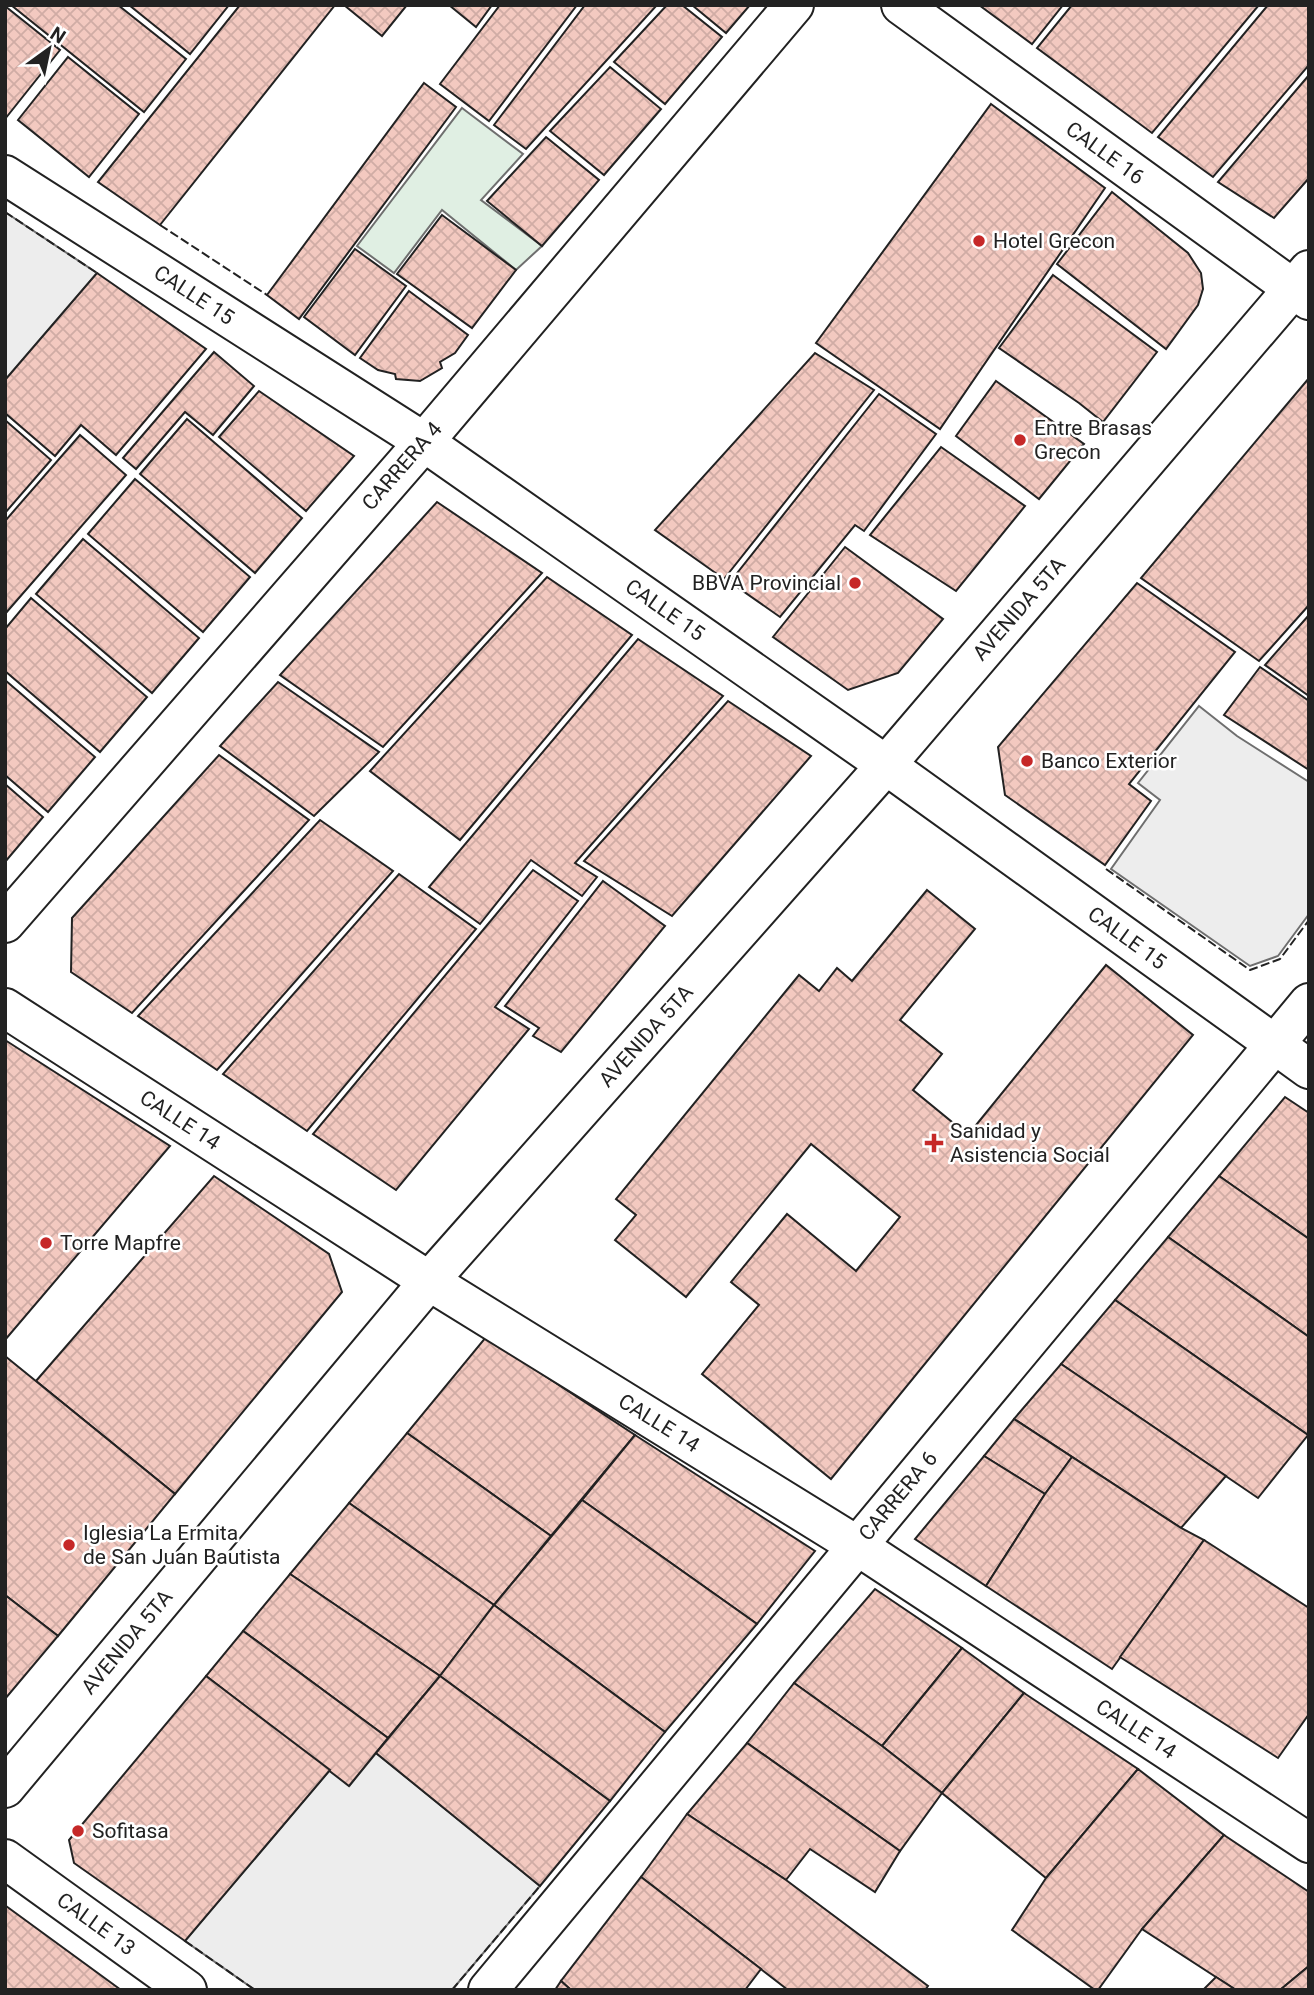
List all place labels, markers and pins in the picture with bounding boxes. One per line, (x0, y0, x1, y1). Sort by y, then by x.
place label: Hotel Grecon (993, 229, 1115, 253)
marker: Hotel Grecon (971, 233, 987, 249)
place label: Entre Brasas Grecon (1034, 416, 1152, 464)
marker: Entre Brasas Grecon (1012, 432, 1028, 448)
place label: BBVA Provincial (692, 571, 841, 595)
marker: BBVA Provincial (847, 575, 863, 591)
place label: Banco Exterior (1041, 749, 1177, 773)
marker: Banco Exterior (1019, 753, 1035, 769)
place label: Sanidad y Asistencia Social (950, 1119, 1110, 1167)
marker: Sanidad y Asistencia Social (924, 1133, 944, 1153)
place label: Torre Mapfre (60, 1231, 181, 1255)
marker: Torre Mapfre (38, 1235, 54, 1251)
place label: Iglesia La Ermita de San Juan Bautista (83, 1521, 280, 1569)
marker: Iglesia La Ermita de San Juan Bautista (61, 1537, 77, 1553)
place label: Sofitasa (92, 1819, 169, 1843)
marker: Sofitasa (70, 1823, 86, 1839)

